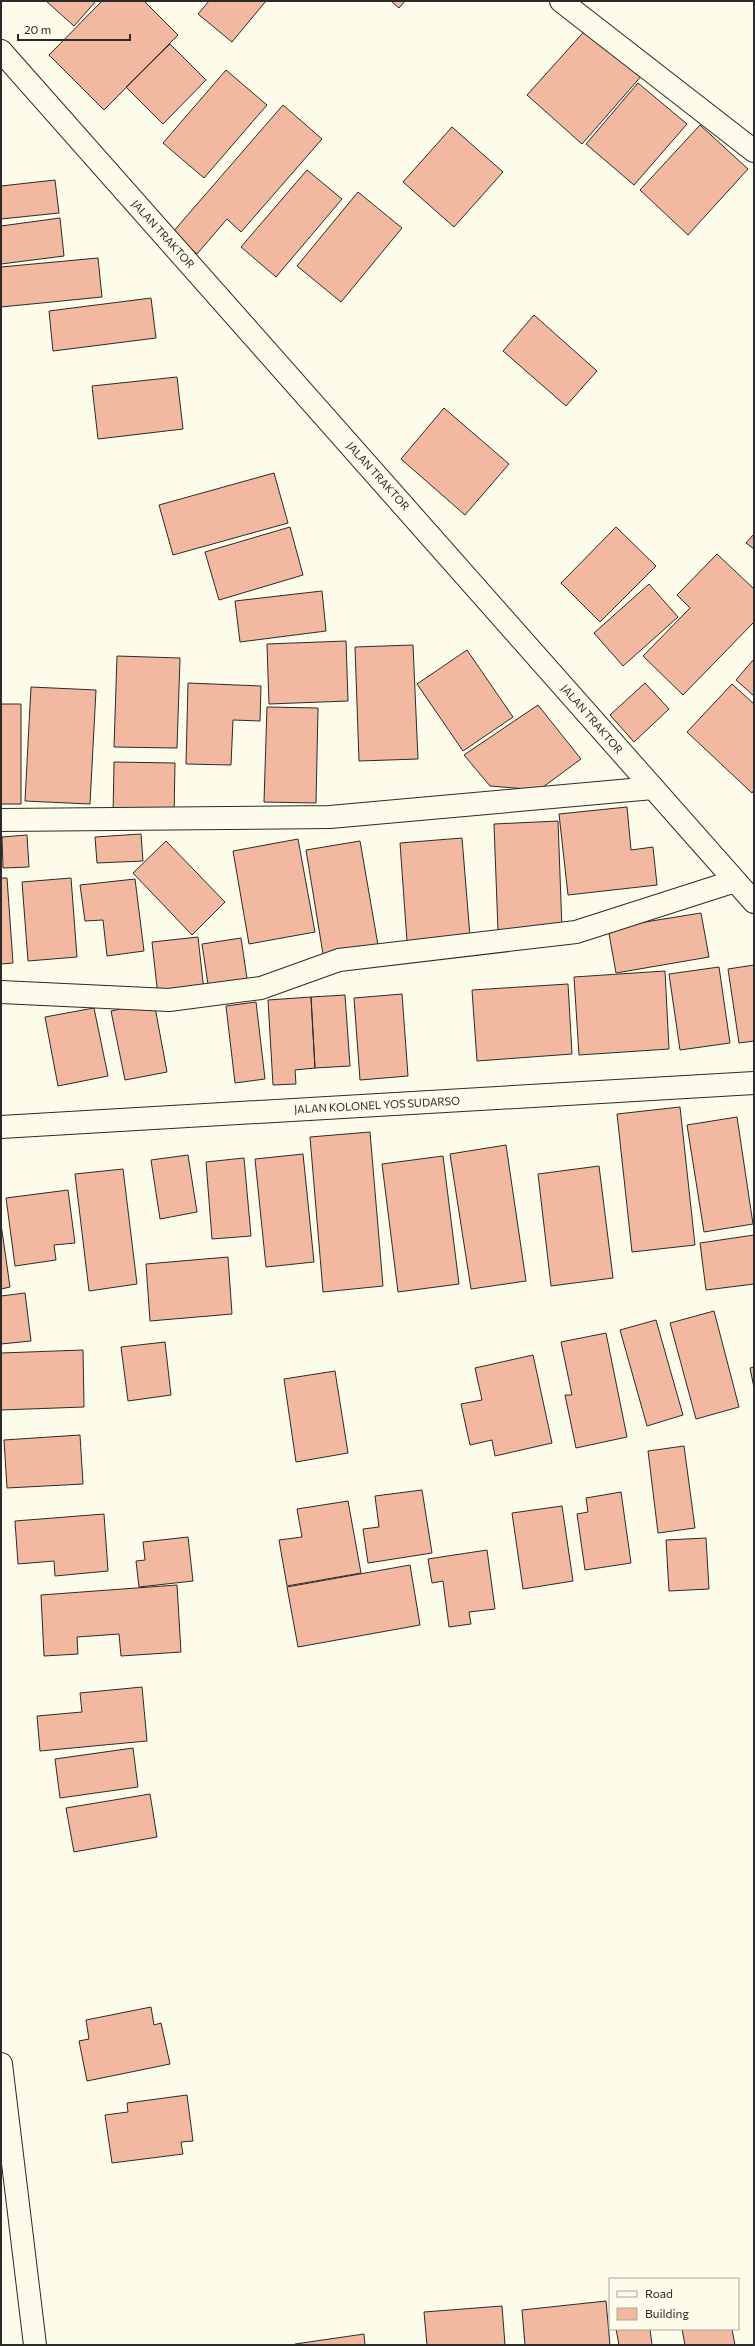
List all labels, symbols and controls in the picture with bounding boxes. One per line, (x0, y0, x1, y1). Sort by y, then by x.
scale bar (18, 16, 130, 42)
text: 20 m (24, 22, 51, 36)
street label: JALAN TRAKTOR (129, 197, 198, 272)
street label: JALAN TRAKTOR (344, 439, 413, 514)
street label: JALAN TRAKTOR (558, 681, 626, 757)
street label: JALAN KOLONEL YOS SUDARSO (294, 1094, 460, 1116)
legend (609, 2278, 739, 2330)
text: Road (645, 2286, 673, 2300)
text: Building (645, 2306, 689, 2320)

